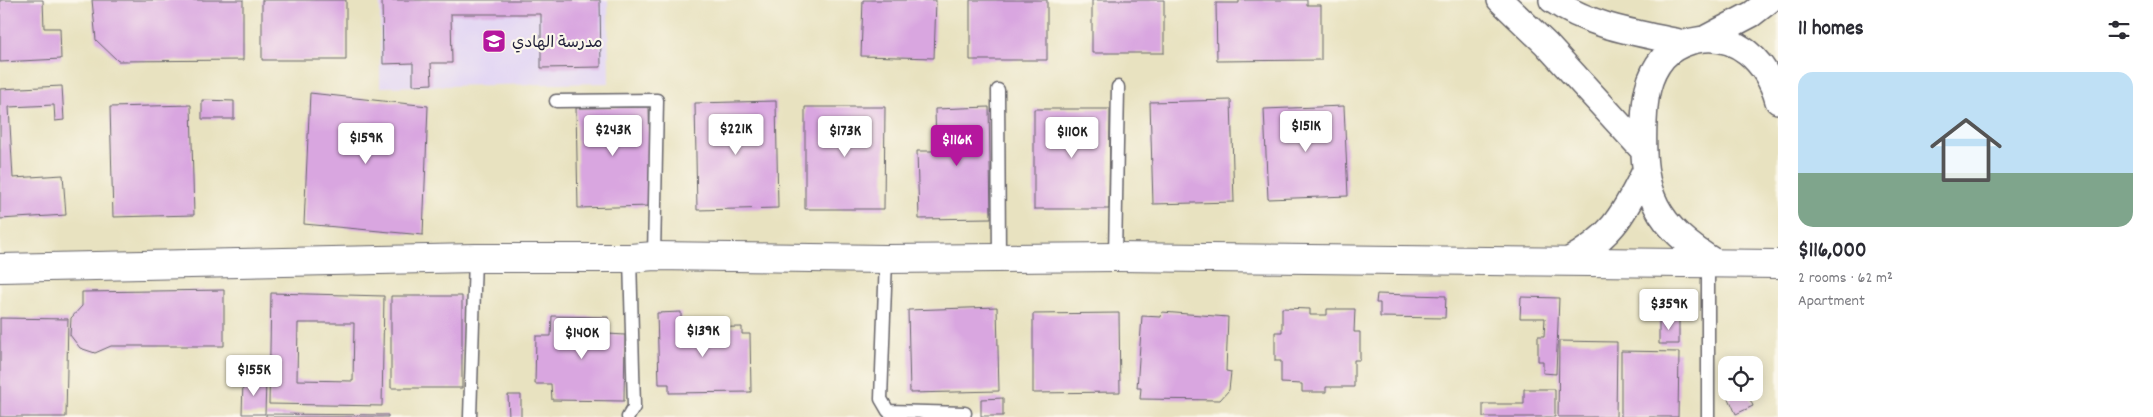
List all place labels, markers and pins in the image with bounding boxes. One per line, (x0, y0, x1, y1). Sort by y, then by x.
school or university icon: مدرسة الهادي (481, 28, 507, 54)
place label: مدرسة الهادي (512, 32, 603, 55)
pin: $151K (1271, 110, 1341, 153)
pin: $243K (578, 114, 648, 157)
pin: $221K (701, 114, 771, 156)
pin: $173K (810, 116, 880, 158)
pin: $110K (1037, 116, 1107, 159)
pin: $159K (331, 122, 401, 165)
pin: $116K (922, 124, 992, 167)
pin: $359K (1634, 288, 1704, 331)
pin: $139K (668, 316, 738, 358)
pin: $140K (547, 318, 617, 360)
pin: $155K (219, 354, 289, 397)

